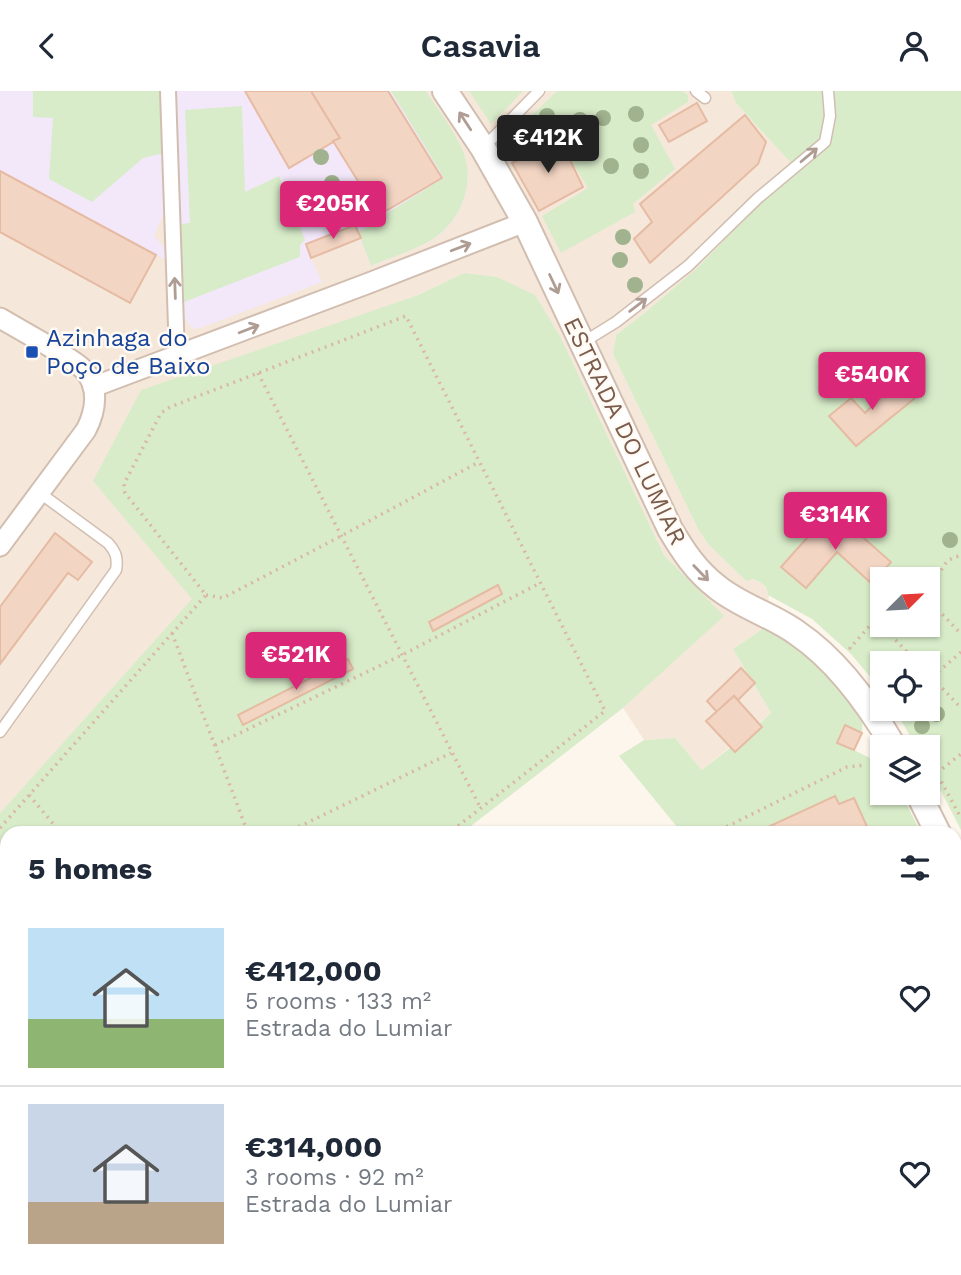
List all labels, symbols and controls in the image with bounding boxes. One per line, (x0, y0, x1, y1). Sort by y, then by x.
icon: back (28, 27, 66, 65)
text: Casavia (421, 27, 540, 65)
icon: person (895, 27, 933, 65)
one-way arrow (458, 112, 472, 131)
pin: €412K (499, 115, 597, 175)
text: €412K (513, 124, 583, 151)
one-way arrow (799, 147, 817, 163)
pin: €205K (284, 181, 382, 241)
text: €205K (296, 190, 370, 217)
one-way arrow (450, 240, 472, 253)
one-way arrow (547, 273, 561, 294)
one-way arrow (168, 277, 181, 300)
one-way arrow (628, 297, 647, 312)
street label: ESTRADA DO LUMIAR (558, 313, 692, 549)
one-way arrow (237, 322, 259, 334)
place label: Azinhaga do Poço de Baixo (46, 324, 210, 380)
marker: Azinhaga do Poço de Baixo (24, 344, 40, 360)
pin: €540K (823, 353, 921, 412)
text: €540K (834, 361, 910, 388)
pin: €314K (786, 493, 884, 552)
text: €314K (800, 501, 870, 528)
one-way arrow (693, 564, 710, 581)
north arrow (870, 567, 940, 637)
map controls (870, 567, 940, 805)
pin: €521K (247, 633, 345, 692)
text: €521K (261, 641, 331, 668)
button: locate (870, 651, 940, 721)
button: layers (870, 735, 940, 805)
icon: filters (896, 849, 934, 887)
text: 5 homes (28, 851, 152, 886)
text: €412,000 (245, 953, 382, 988)
icon: home (84, 956, 168, 1040)
icon: heart (896, 979, 934, 1017)
text: 5 rooms · 133 m² (245, 988, 431, 1015)
text: Estrada do Lumiar (245, 1015, 452, 1042)
text: €314,000 (245, 1129, 382, 1164)
icon: home (84, 1132, 168, 1216)
icon: heart (896, 1155, 934, 1193)
text: 3 rooms · 92 m² (245, 1164, 424, 1191)
text: Estrada do Lumiar (245, 1191, 452, 1218)

